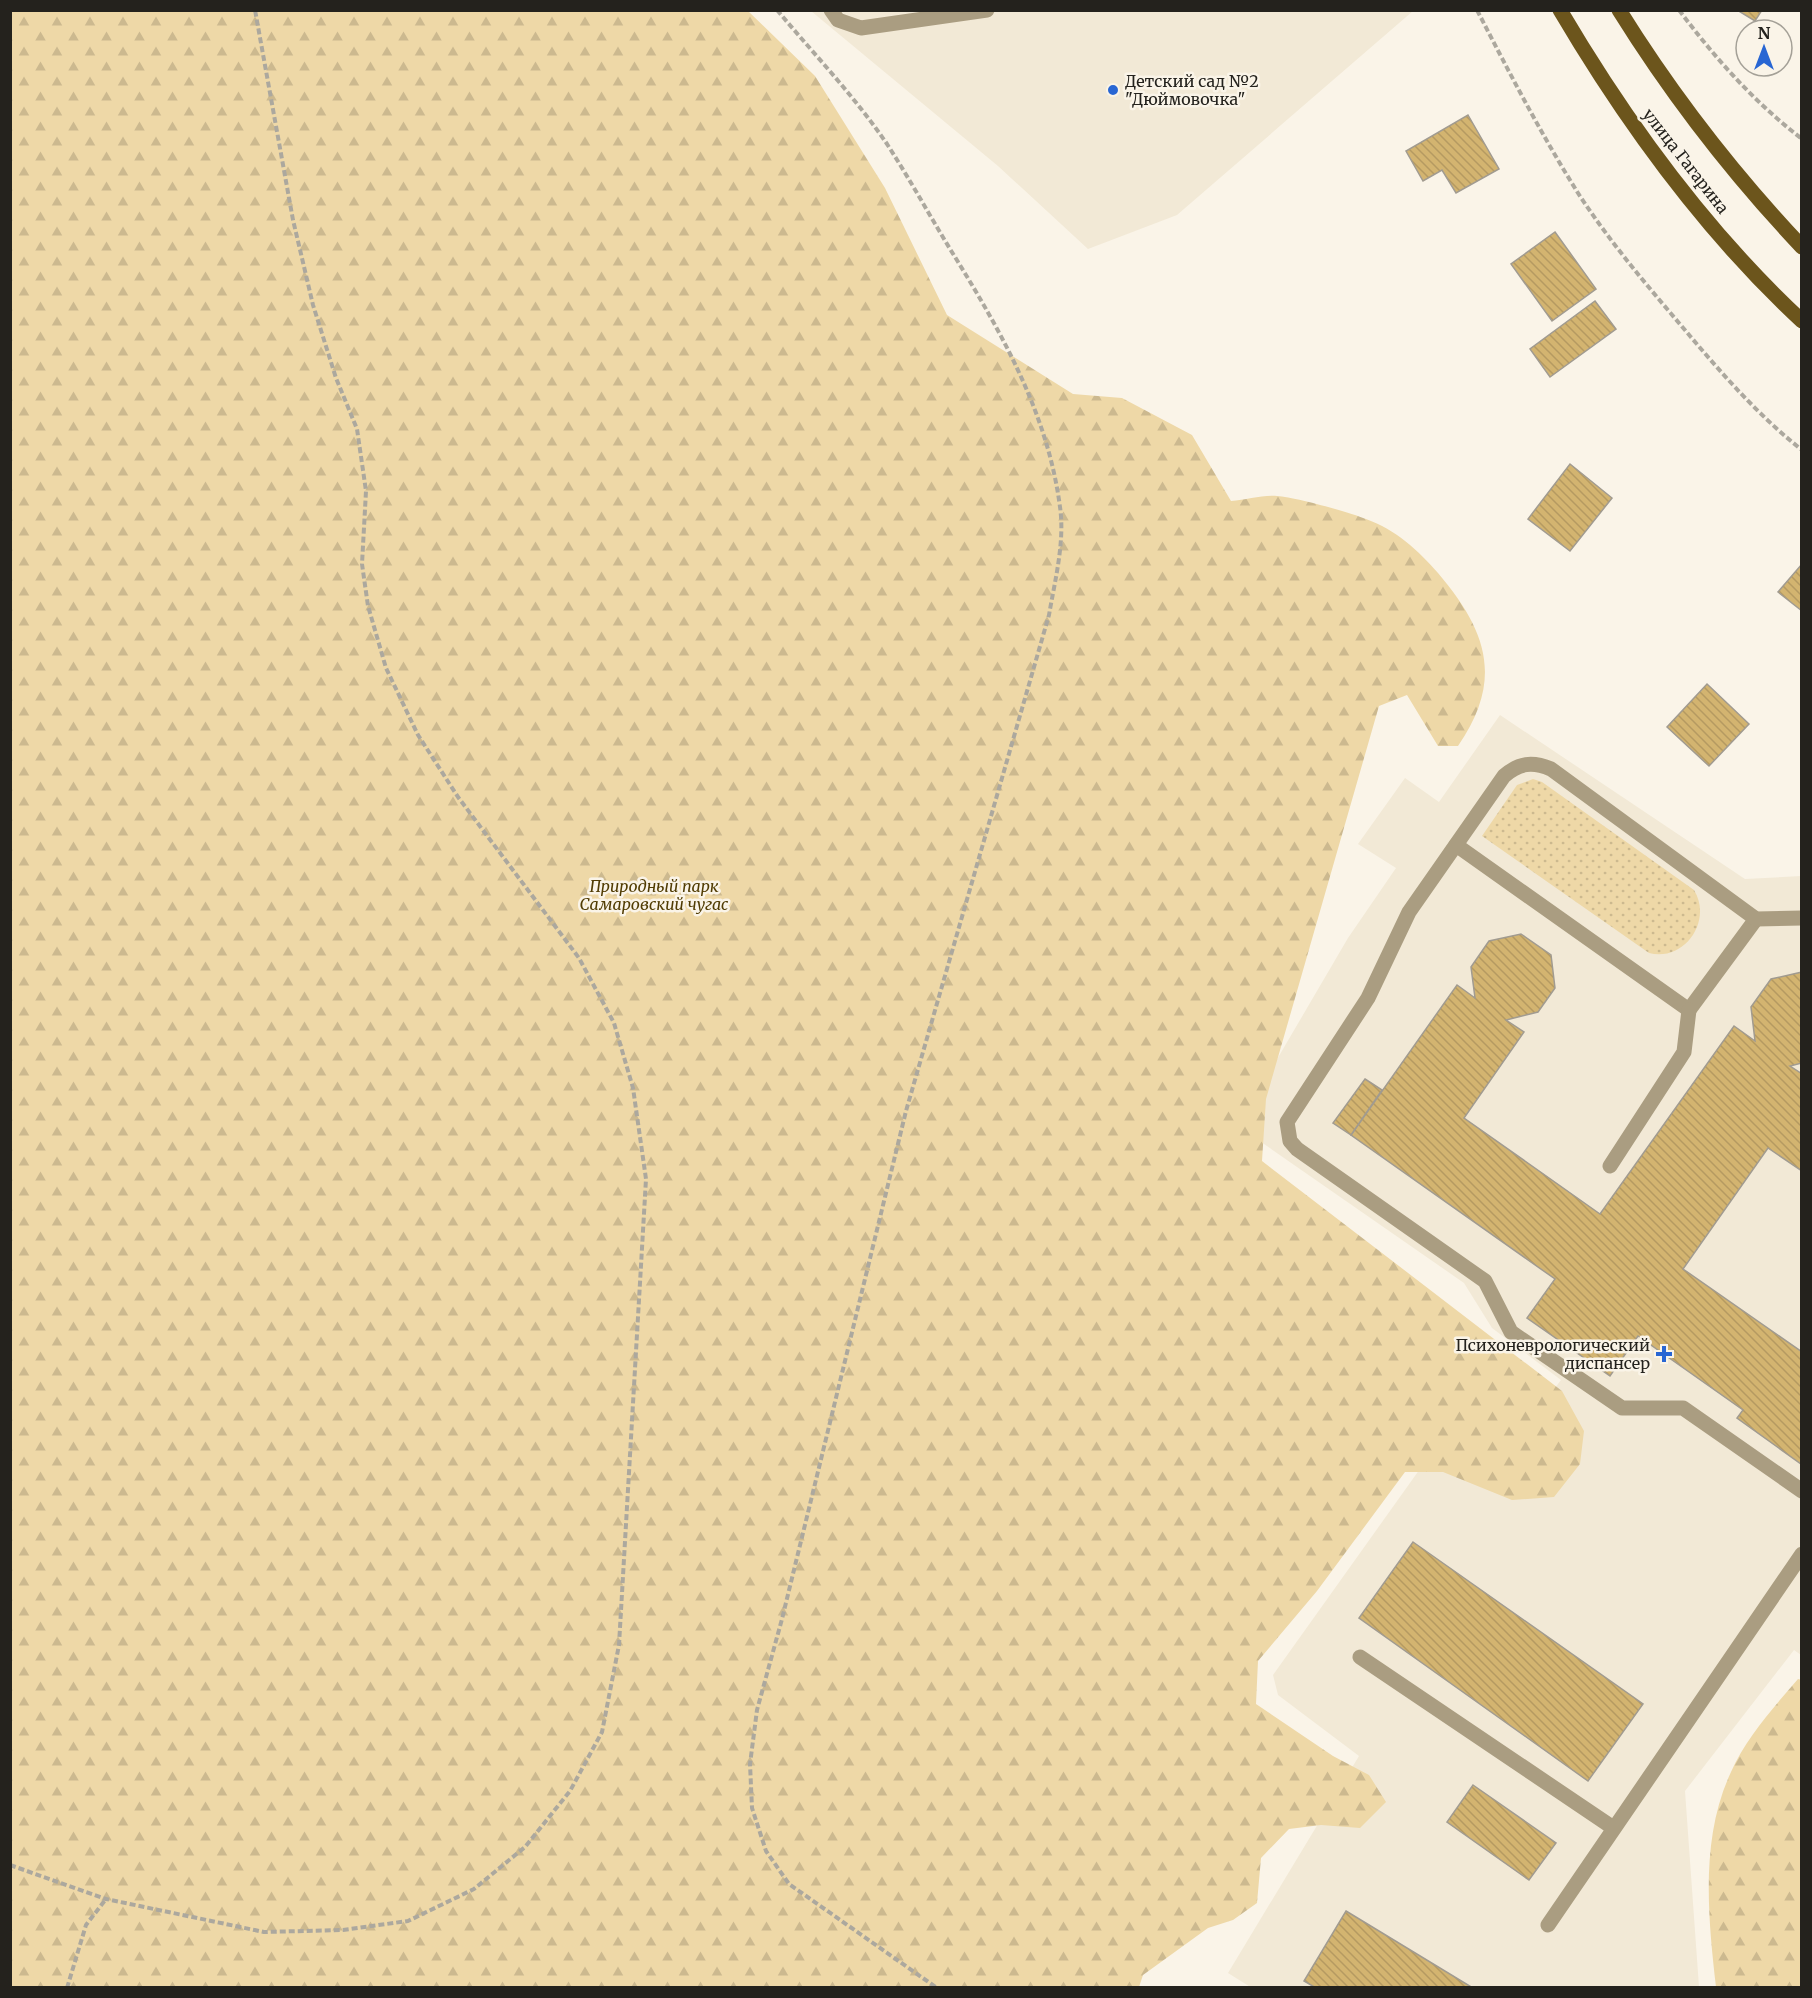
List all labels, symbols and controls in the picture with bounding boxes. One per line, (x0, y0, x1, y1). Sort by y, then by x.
north arrow (1734, 18, 1794, 78)
text: N (1758, 23, 1771, 43)
place label: Детский сад №2 "Дюймовочка" (1125, 71, 1259, 109)
marker: Детский сад №2 "Дюймовочка" (1106, 83, 1120, 97)
street label: улица Гагарина (1639, 105, 1733, 218)
park label: Природный парк Самаровский чугас (580, 876, 729, 914)
place label: Психоневрологический диспансер (1455, 1335, 1650, 1373)
marker: Психоневрологический диспансер (1655, 1345, 1673, 1363)

